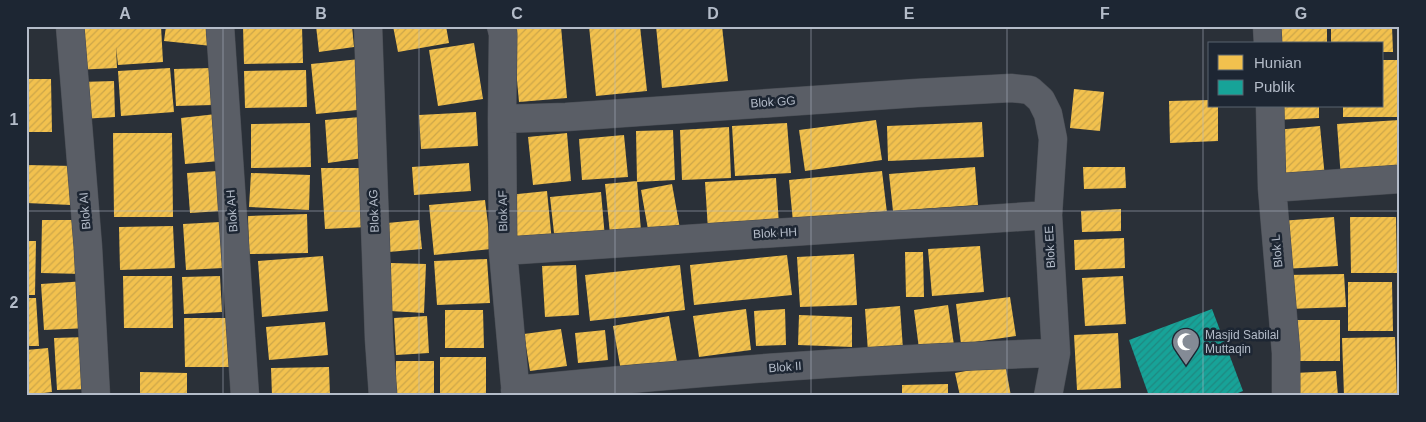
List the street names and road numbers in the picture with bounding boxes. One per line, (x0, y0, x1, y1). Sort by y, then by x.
street label: Blok GG (750, 93, 796, 111)
street label: Blok AH (224, 189, 240, 233)
street label: Blok AG (366, 189, 382, 233)
street label: Blok AF (496, 190, 510, 232)
street label: Blok AI (76, 192, 94, 230)
street label: Blok HH (753, 225, 797, 241)
street label: Blok EE (1042, 225, 1058, 269)
street label: Blok L (1269, 233, 1285, 268)
street label: Blok II (768, 359, 802, 375)

